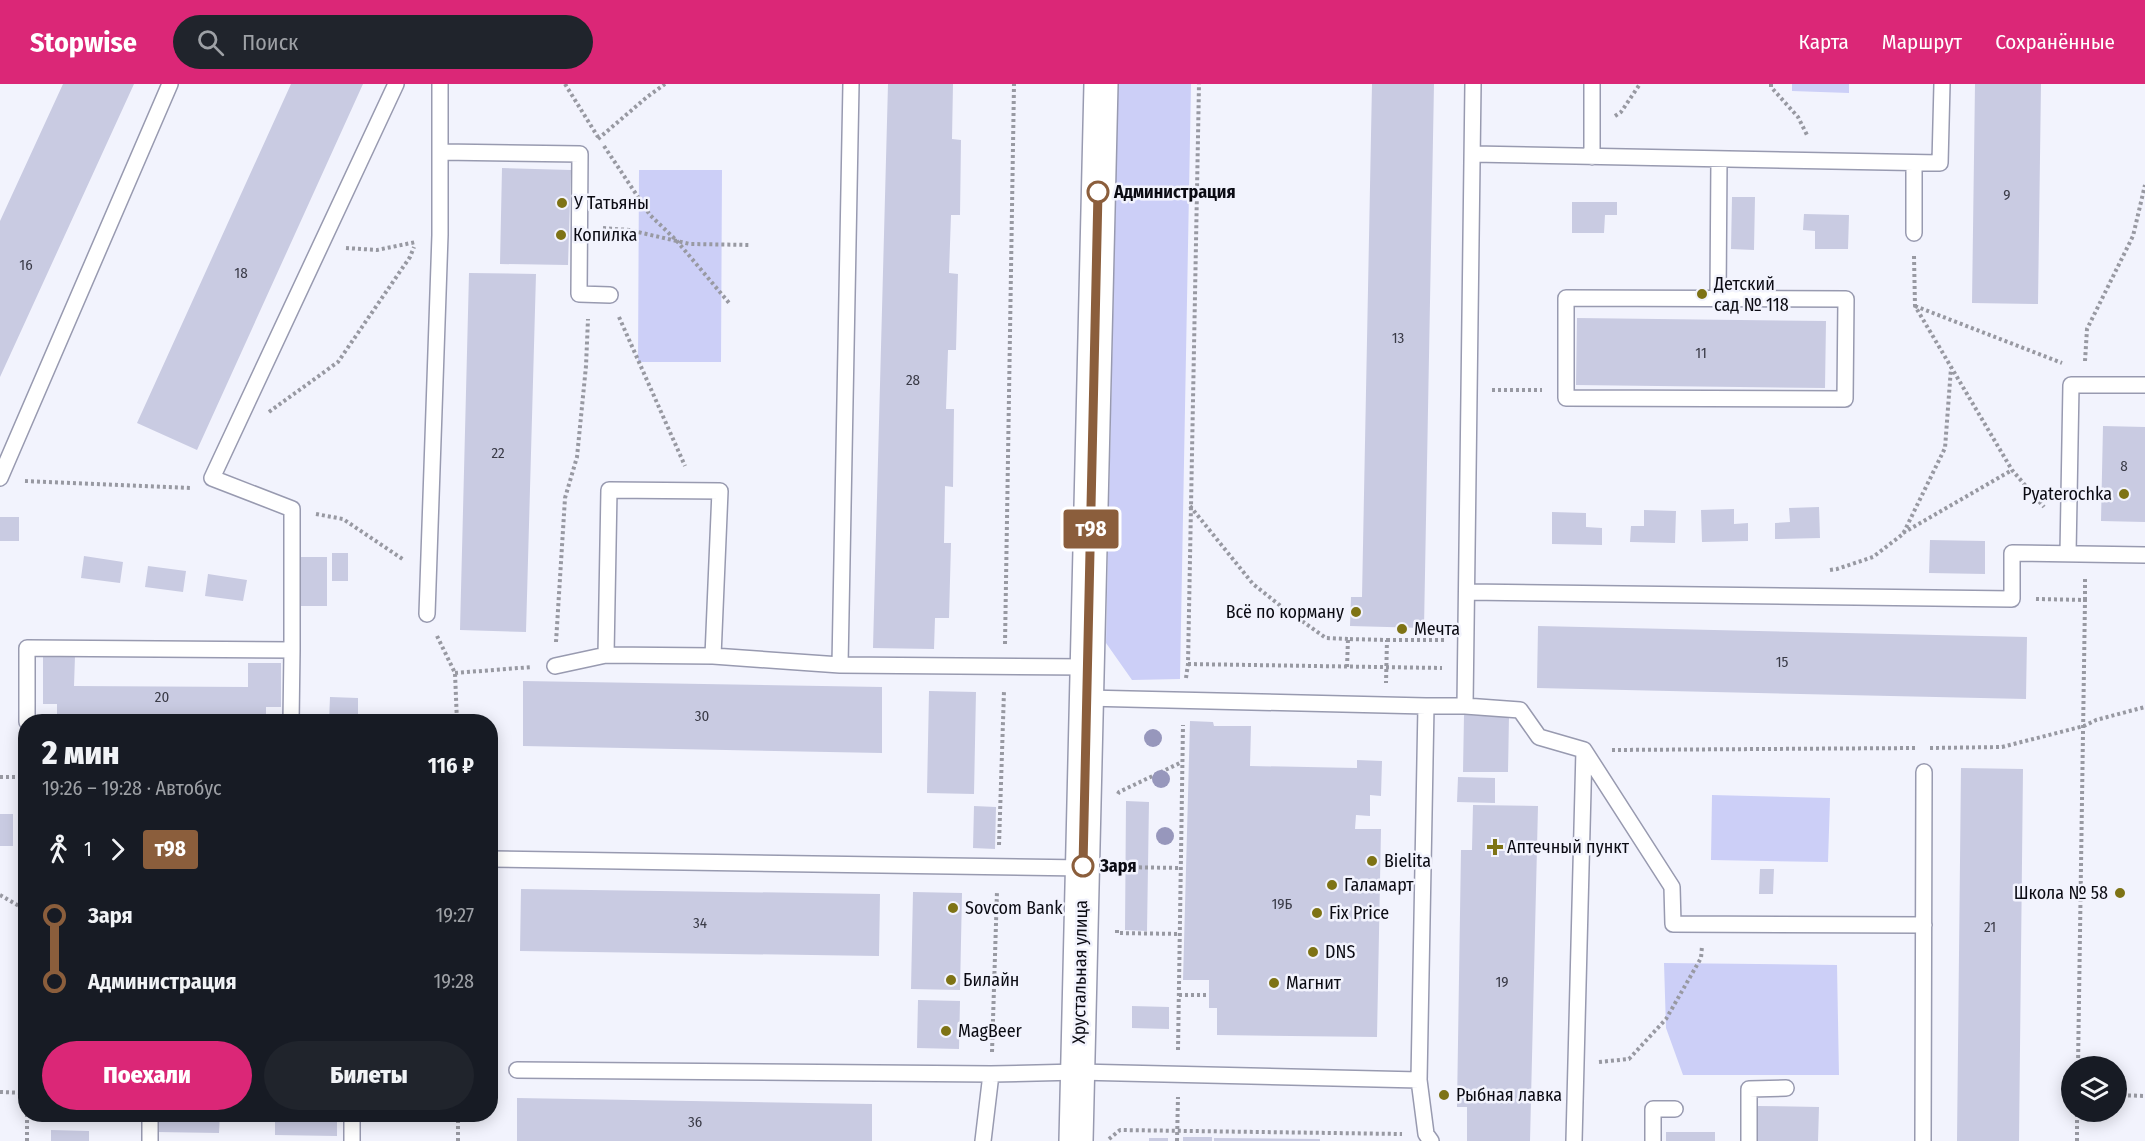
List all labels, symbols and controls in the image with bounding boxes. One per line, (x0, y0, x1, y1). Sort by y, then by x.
search box (173, 15, 593, 69)
text: Stopwise (30, 26, 137, 59)
icon: search (194, 26, 227, 59)
text: Поиск (242, 29, 298, 56)
text: Карта (1799, 29, 1849, 55)
text: Маршрут (1882, 29, 1962, 55)
text: Сохранённые (1995, 29, 2115, 55)
marker: Администрация (1087, 181, 1109, 203)
place label: Администрация (1113, 181, 1236, 203)
house number: 9 (2003, 186, 2011, 204)
place label: У Татьяны (573, 192, 649, 214)
marker: У Татьяны (555, 196, 569, 210)
place label: Копилка (573, 224, 637, 246)
marker: Копилка (554, 228, 568, 242)
house number: 16 (19, 256, 33, 274)
house number: 18 (234, 264, 248, 282)
place label: Детский сад № 118 (1713, 273, 1789, 316)
marker: Детский сад № 118 (1695, 287, 1709, 301)
house number: 13 (1392, 329, 1405, 347)
house number: 11 (1695, 344, 1707, 362)
house number: 28 (906, 371, 920, 389)
house number: 22 (491, 444, 505, 462)
house number: 8 (2120, 457, 2128, 475)
place label: Pyaterochka (2022, 483, 2112, 505)
marker: Pyaterochka (2117, 487, 2131, 501)
line badge: т98 (1056, 510, 1126, 548)
text: т98 (1076, 516, 1106, 542)
place label: Всё по корману (1226, 601, 1344, 623)
marker: Всё по корману (1349, 605, 1363, 619)
place label: Мечта (1414, 618, 1460, 640)
marker: Мечта (1395, 622, 1409, 636)
house number: 15 (1776, 653, 1788, 671)
house number: 20 (155, 688, 169, 706)
house number: 30 (695, 707, 709, 725)
text: 2 мин (42, 733, 119, 773)
text: 116 ₽ (428, 752, 474, 779)
text: 19:26 – 19:28 · Автобус (42, 776, 222, 800)
icon: walk (42, 833, 75, 866)
icon: forward (101, 833, 134, 866)
text: т98 (155, 836, 186, 862)
place label: Аптечный пункт (1507, 836, 1630, 858)
text: 1 (84, 837, 92, 861)
marker: Аптечный пункт (1488, 840, 1502, 854)
place label: Bielita (1384, 850, 1431, 872)
marker: Bielita (1365, 854, 1379, 868)
marker: Заря (1072, 855, 1094, 877)
place label: Заря (1099, 855, 1136, 877)
place label: Галамарт (1344, 874, 1414, 896)
marker: Галамарт (1325, 878, 1339, 892)
place label: Школа № 58 (2014, 882, 2108, 904)
marker: Школа № 58 (2113, 886, 2127, 900)
house number: 19Б (1271, 895, 1293, 913)
place label: Sovcom Bank (965, 897, 1063, 919)
street label: Хрустальная улица (1068, 900, 1092, 1044)
marker: Sovcom Bank (946, 901, 960, 915)
text: Заря (88, 902, 133, 929)
place label: Fix Price (1329, 902, 1389, 924)
text: 19:27 (435, 903, 474, 927)
marker: Fix Price (1310, 906, 1324, 920)
house number: 34 (693, 914, 707, 932)
house number: 21 (1984, 918, 1996, 936)
place label: DNS (1325, 941, 1355, 963)
marker: DNS (1306, 945, 1320, 959)
text: Администрация (88, 968, 237, 995)
text: 19:28 (433, 969, 474, 993)
place label: Билайн (963, 969, 1019, 991)
place label: Магнит (1286, 972, 1342, 994)
marker: Билайн (944, 973, 958, 987)
house number: 19 (1495, 973, 1509, 991)
marker: Магнит (1267, 976, 1281, 990)
place label: MagBeer (958, 1020, 1023, 1042)
marker: MagBeer (939, 1024, 953, 1038)
button: Поехали (42, 1041, 252, 1110)
button: Билеты (264, 1041, 474, 1110)
map controls (2061, 1056, 2127, 1122)
button: layers (2061, 1056, 2127, 1122)
place label: Рыбная лавка (1456, 1084, 1562, 1106)
marker: Рыбная лавка (1437, 1088, 1451, 1102)
house number: 36 (688, 1113, 702, 1131)

